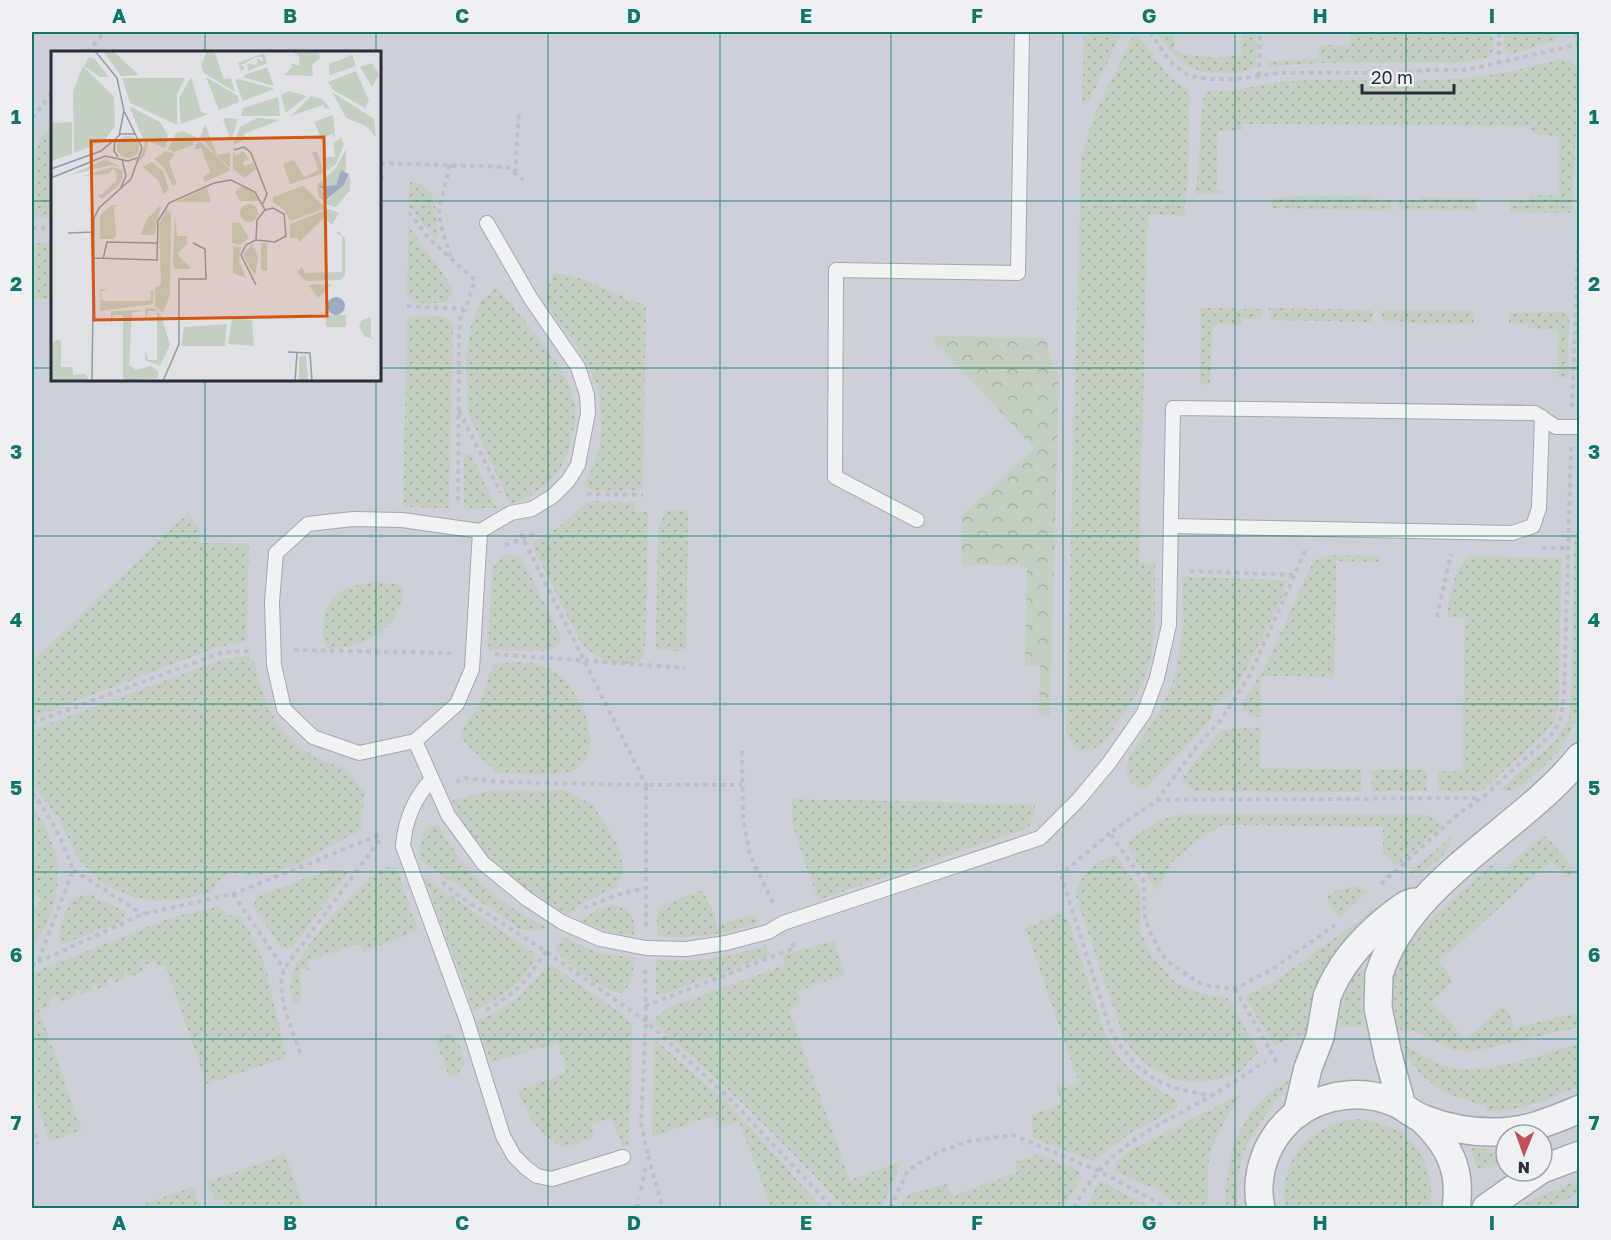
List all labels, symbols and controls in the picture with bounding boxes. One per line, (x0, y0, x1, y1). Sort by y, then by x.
text: A (112, 3, 126, 27)
text: B (283, 3, 297, 27)
text: C (455, 3, 469, 27)
text: D (627, 3, 641, 27)
text: E (800, 3, 812, 27)
text: F (971, 3, 983, 27)
text: G (1142, 3, 1156, 27)
text: H (1312, 3, 1328, 27)
text: I (1489, 3, 1495, 27)
inset map (51, 51, 381, 381)
scale bar (1362, 57, 1454, 95)
text: 20 m (1371, 66, 1413, 88)
text: 1 (11, 104, 21, 128)
text: 1 (1589, 104, 1599, 128)
text: 2 (10, 271, 22, 295)
text: 2 (1588, 271, 1600, 295)
text: 3 (10, 439, 22, 463)
text: 3 (1588, 439, 1600, 463)
text: 4 (10, 607, 22, 631)
text: 4 (1588, 607, 1600, 631)
text: 5 (10, 775, 22, 799)
text: 5 (1588, 775, 1600, 799)
text: 6 (10, 942, 22, 966)
text: 6 (1588, 942, 1600, 966)
text: 7 (11, 1110, 22, 1134)
text: 7 (1589, 1110, 1600, 1134)
north arrow (1494, 1123, 1554, 1183)
text: N (1517, 1158, 1530, 1178)
text: A (112, 1210, 126, 1234)
text: B (283, 1210, 297, 1234)
text: C (455, 1210, 469, 1234)
text: D (627, 1210, 641, 1234)
text: E (800, 1210, 812, 1234)
text: F (971, 1210, 983, 1234)
text: G (1142, 1210, 1156, 1234)
text: H (1312, 1210, 1328, 1234)
text: I (1489, 1210, 1495, 1234)

